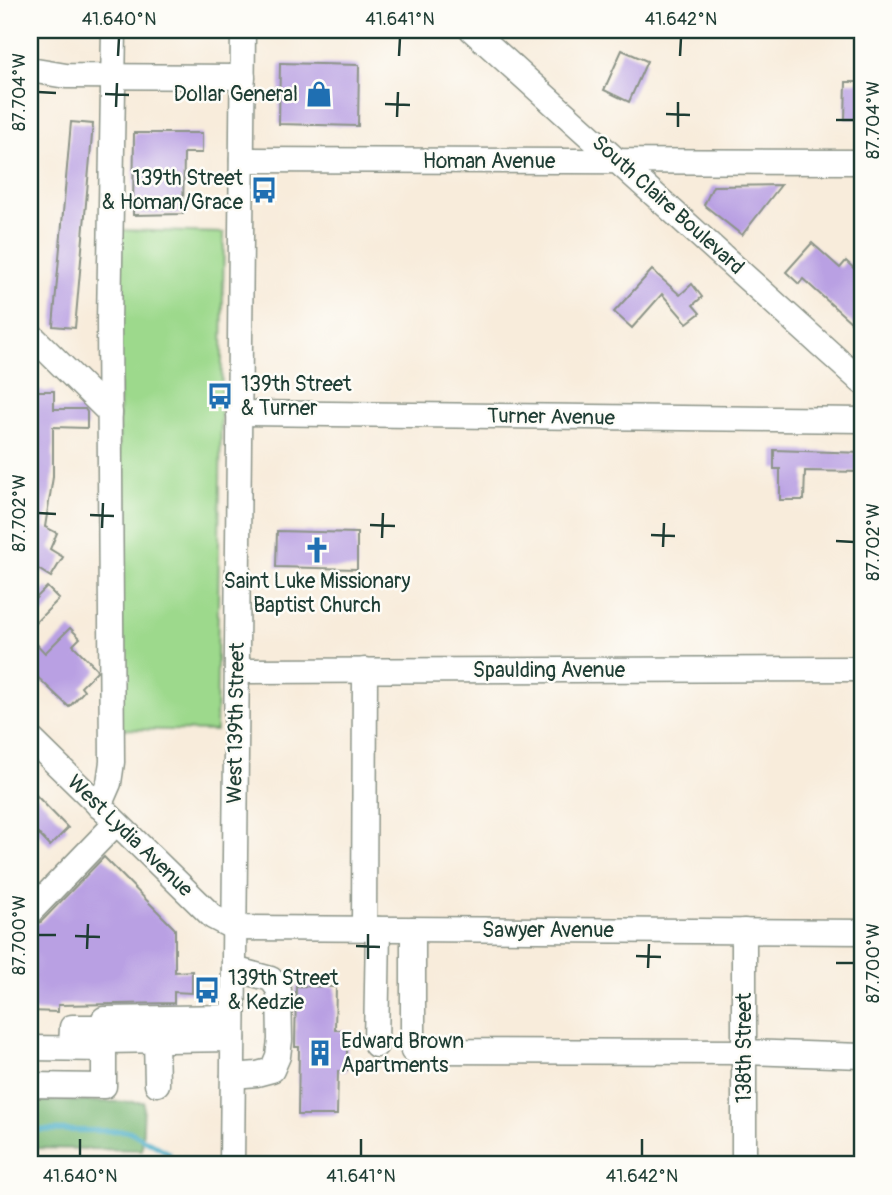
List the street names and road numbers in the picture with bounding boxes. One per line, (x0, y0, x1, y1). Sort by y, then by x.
street label: South Claire Boulevard (586, 129, 750, 281)
street label: Homan Avenue (423, 148, 556, 175)
street label: Turner Avenue (487, 402, 616, 432)
street label: West 139th Street (221, 642, 251, 804)
street label: Spaulding Avenue (473, 657, 626, 684)
street label: West Lydia Avenue (61, 769, 199, 903)
street label: Sawyer Avenue (482, 917, 615, 944)
street label: 138th Street (731, 992, 758, 1103)

